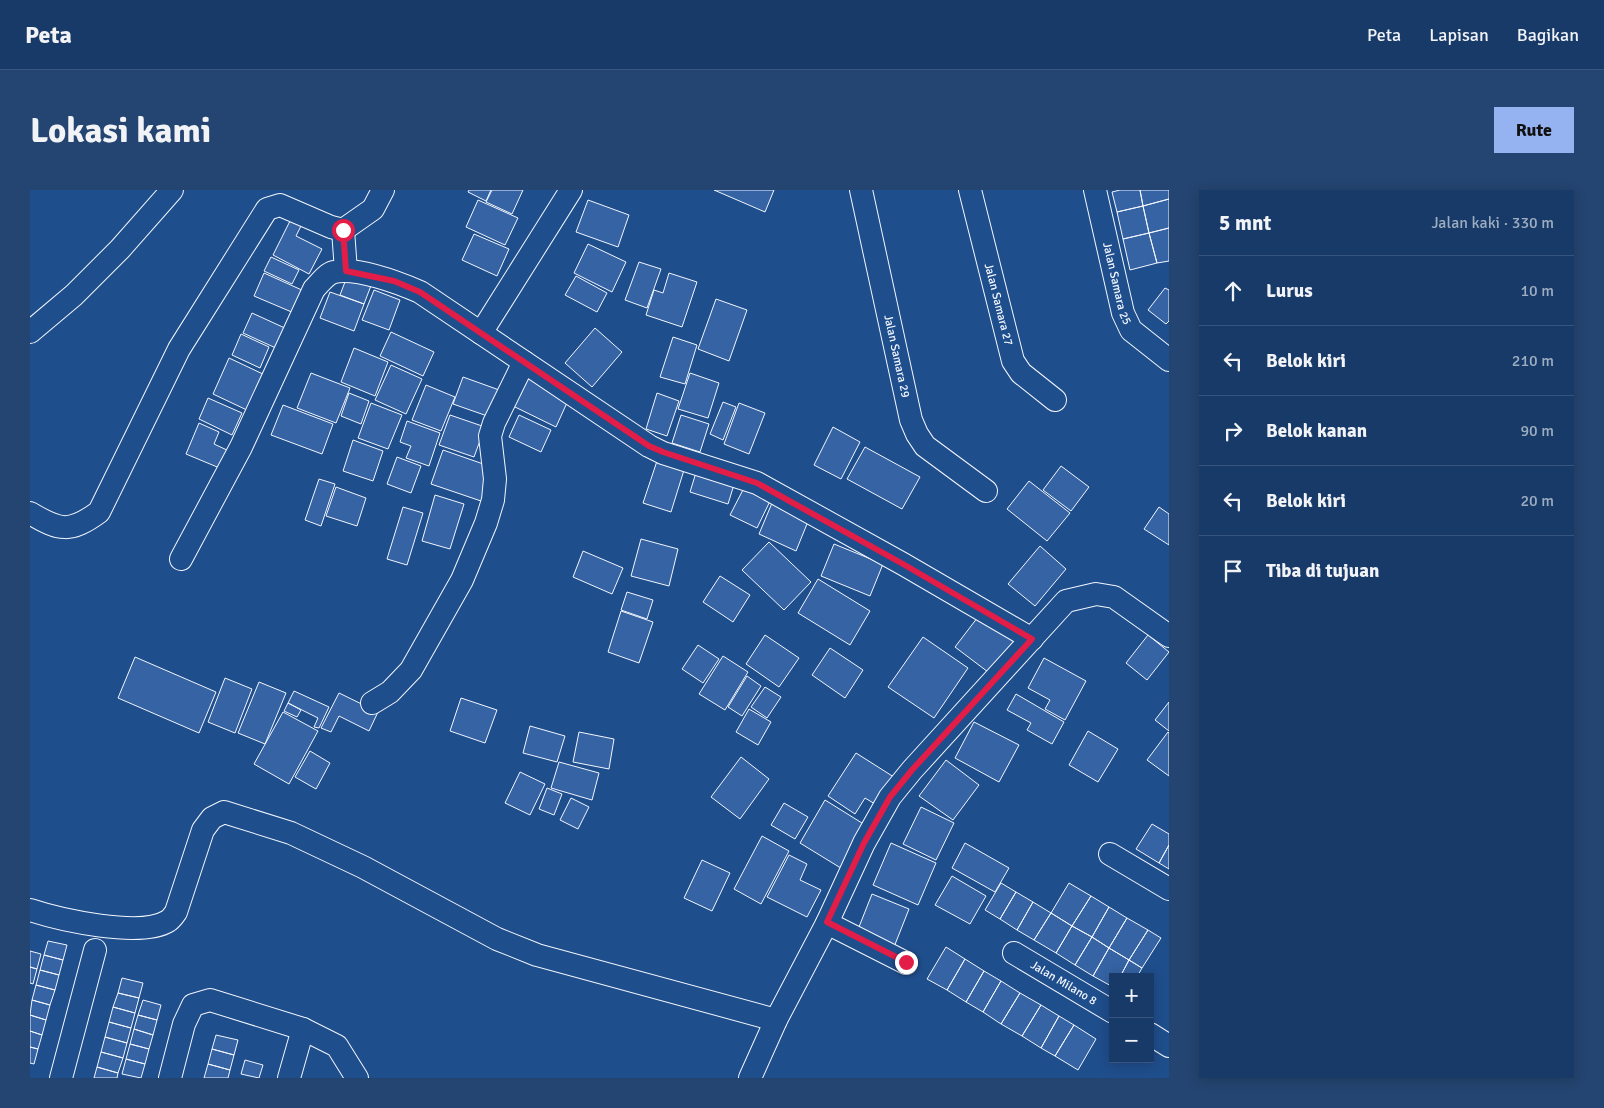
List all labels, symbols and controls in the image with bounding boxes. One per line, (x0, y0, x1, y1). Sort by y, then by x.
text: Peta (25, 20, 72, 50)
text: Peta (1367, 24, 1401, 46)
text: Lapisan (1429, 24, 1489, 46)
text: Bagikan (1517, 24, 1579, 46)
button: Rute (1494, 107, 1574, 153)
text: Lokasi kami (30, 109, 211, 152)
text: 5 mnt (1219, 210, 1271, 236)
text: Jalan kaki · 330 m (1432, 213, 1554, 233)
route start (332, 219, 355, 242)
street label: Jalan Samara 25 (1100, 241, 1135, 327)
street label: Jalan Samara 27 (981, 262, 1016, 347)
icon: ahead (1219, 277, 1247, 305)
text: Lurus (1266, 279, 1313, 303)
text: 10 m (1520, 281, 1554, 301)
street label: Jalan Samara 29 (881, 313, 913, 399)
icon: left (1219, 347, 1247, 375)
text: Belok kiri (1266, 349, 1346, 373)
text: 210 m (1512, 351, 1554, 371)
icon: right (1219, 417, 1247, 445)
text: Belok kanan (1266, 419, 1367, 443)
text: 90 m (1520, 421, 1554, 441)
icon: left (1219, 487, 1247, 515)
text: Belok kiri (1266, 489, 1346, 513)
text: 20 m (1520, 491, 1554, 511)
icon: arrive (1219, 557, 1247, 585)
text: Tiba di tujuan (1266, 559, 1379, 583)
route end (895, 951, 918, 974)
street label: Jalan Milano 8 (1028, 957, 1100, 1008)
map controls (1109, 973, 1154, 1063)
button: + (1109, 973, 1154, 1018)
button: − (1109, 1018, 1154, 1063)

